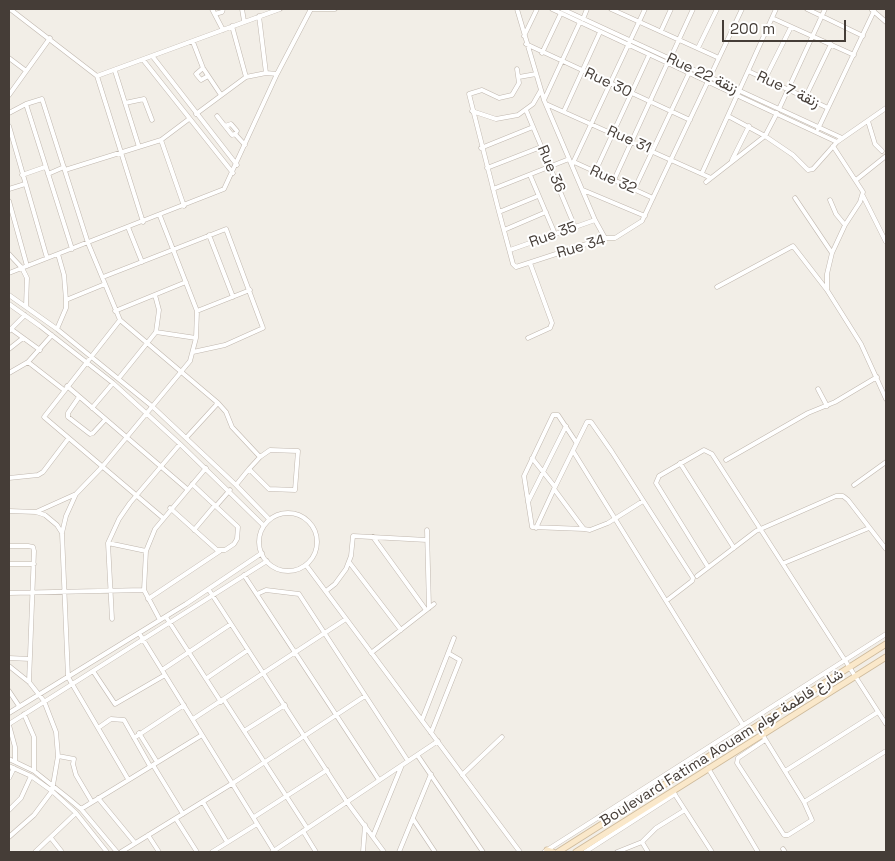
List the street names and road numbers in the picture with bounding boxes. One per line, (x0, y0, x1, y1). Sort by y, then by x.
street label: Rue 22 زنقة (663, 50, 741, 98)
street label: Rue 30 (582, 64, 634, 102)
street label: Rue 7 زنقة (754, 68, 822, 112)
street label: Rue 31 (604, 122, 654, 158)
street label: Rue 36 (533, 143, 569, 195)
street label: Rue 32 (587, 162, 639, 198)
street label: Rue 35 (527, 218, 579, 252)
street label: Rue 34 (555, 231, 607, 263)
street label: Boulevard Fatima Aouam شارع فاطمة عوام (597, 665, 847, 831)

